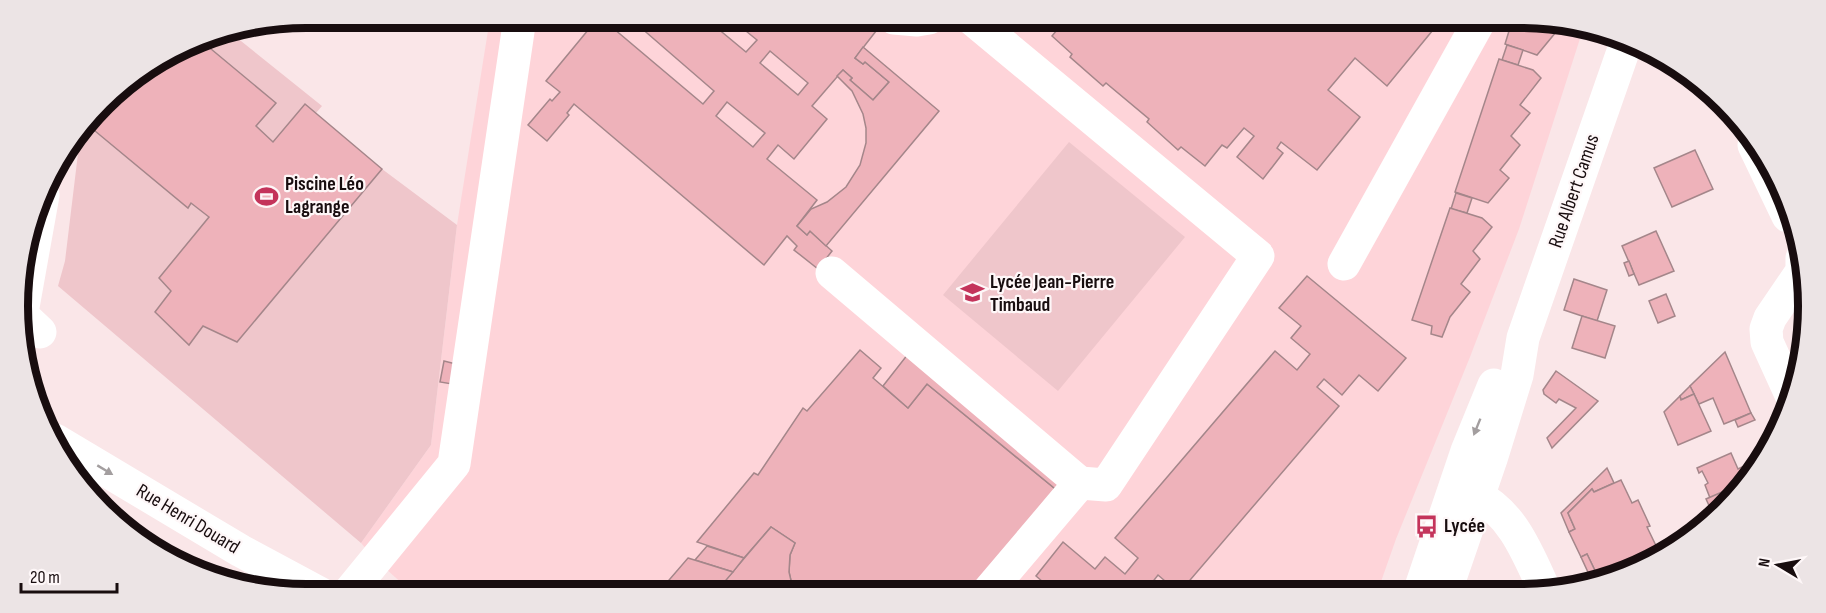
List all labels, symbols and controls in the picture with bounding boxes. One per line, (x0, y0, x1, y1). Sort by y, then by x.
street label: Rue Albert Camus (1543, 131, 1605, 251)
place label: Piscine Léo Lagrange (285, 172, 364, 219)
sports icon: Piscine Léo Lagrange (254, 183, 280, 209)
place label: Lycée Jean-Pierre Timbaud (990, 270, 1114, 317)
school or university icon: Lycée Jean-Pierre Timbaud (959, 280, 985, 306)
one-way arrow (1472, 418, 1482, 436)
one-way arrow (97, 465, 114, 475)
street label: Rue Henri Douard (132, 479, 244, 559)
bus stop icon: Lycée (1413, 513, 1439, 539)
place label: Lycée (1444, 514, 1485, 538)
north arrow (1748, 535, 1808, 595)
scale bar (21, 556, 117, 594)
text: N (1755, 557, 1775, 569)
text: 20 m (30, 567, 60, 588)

